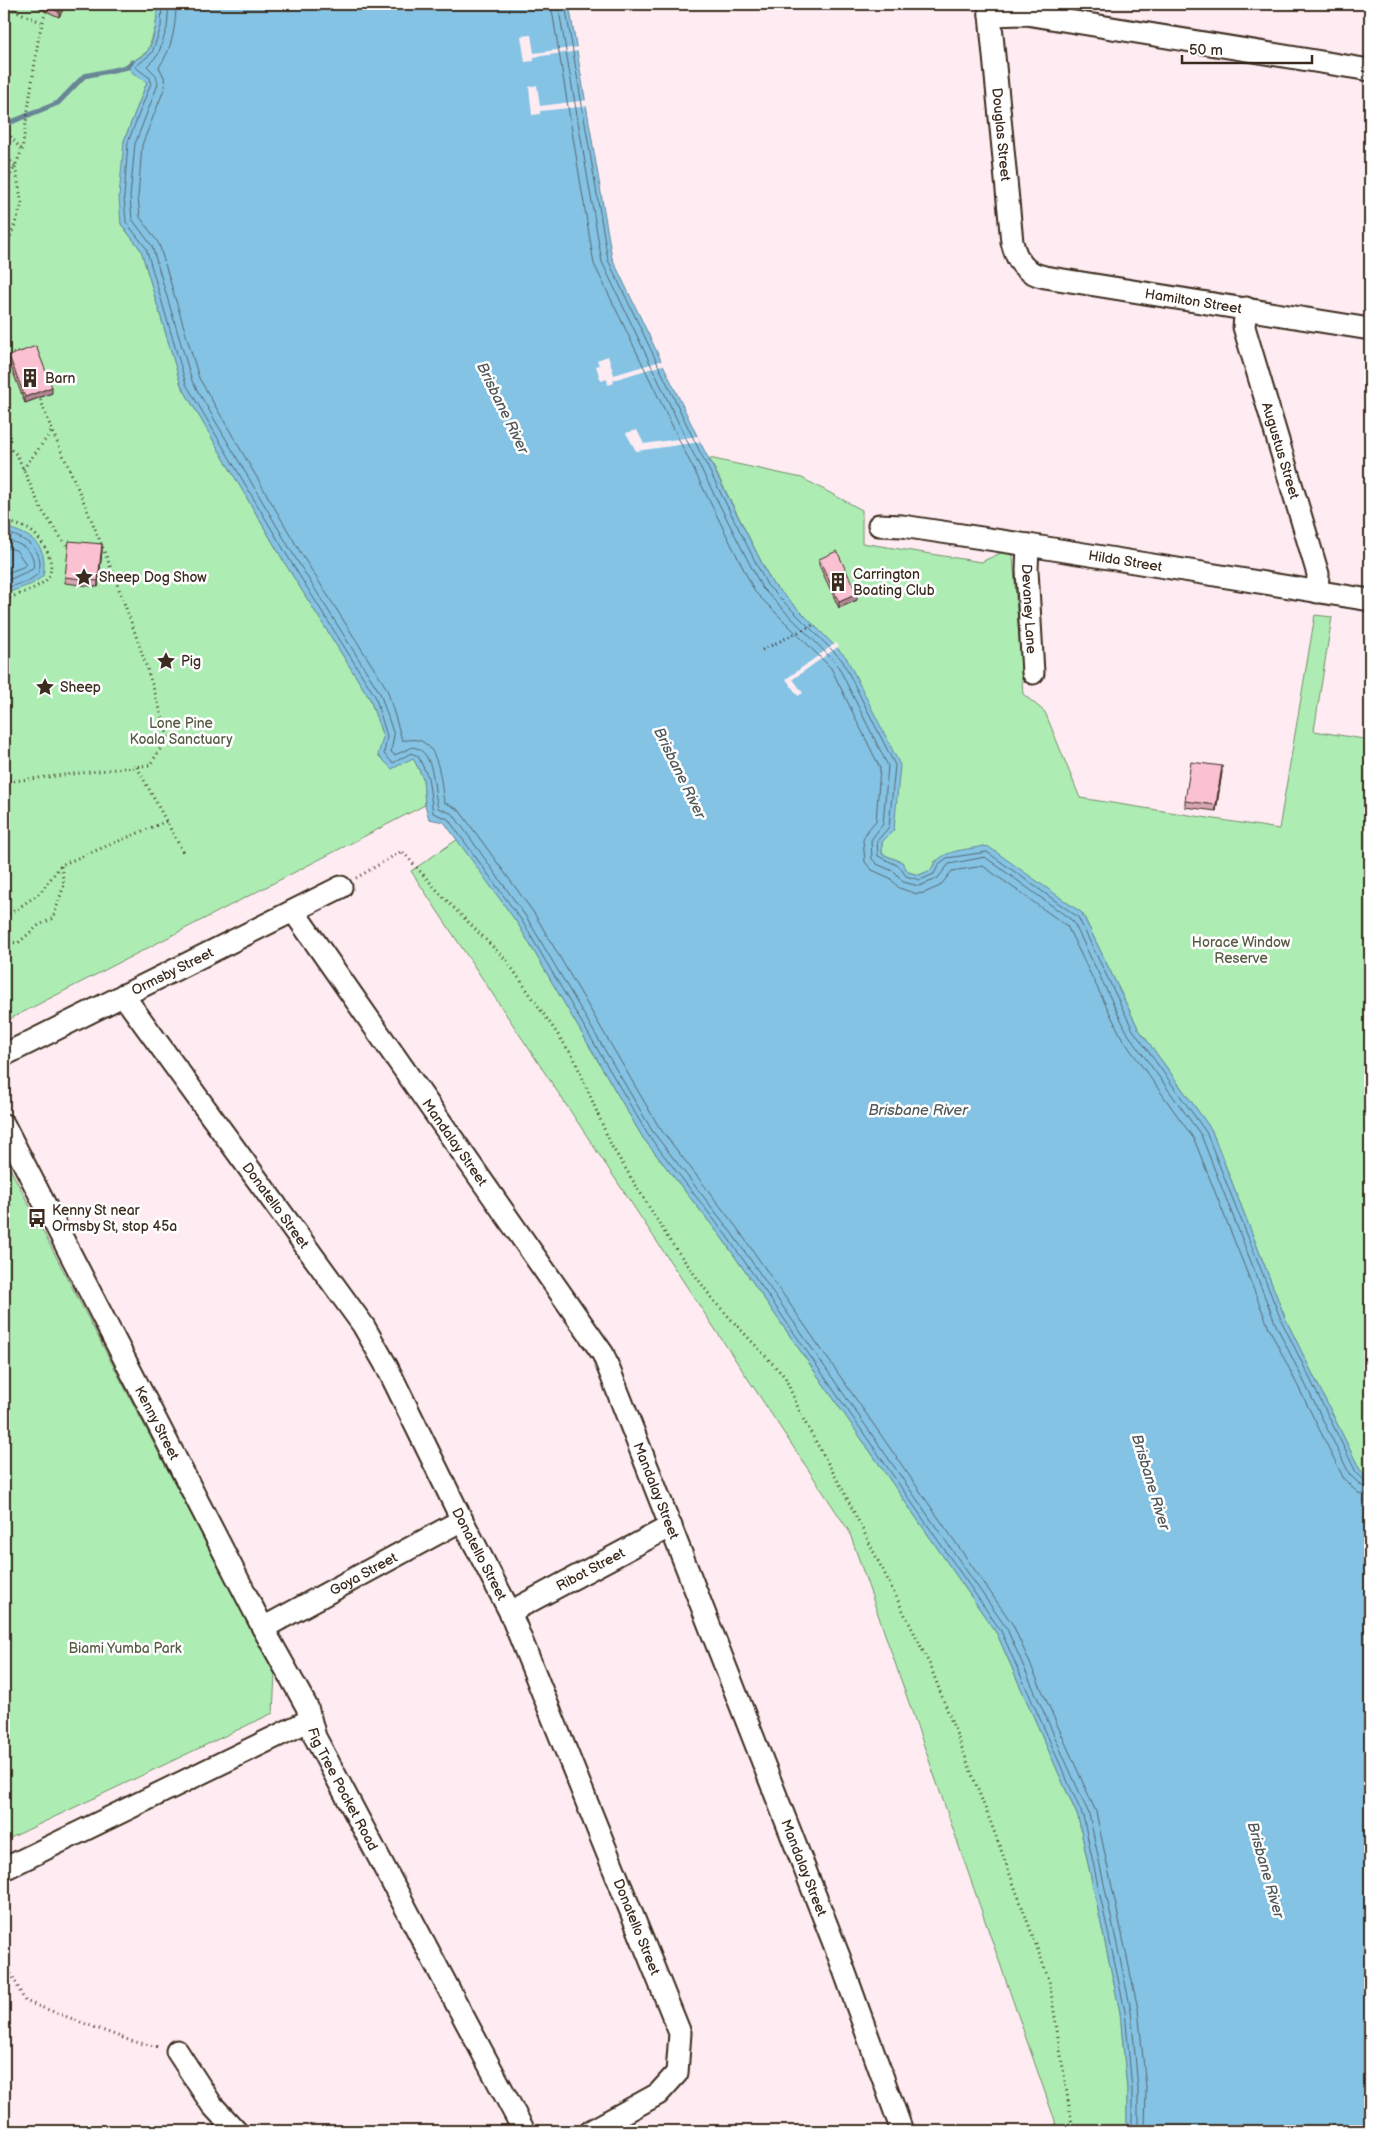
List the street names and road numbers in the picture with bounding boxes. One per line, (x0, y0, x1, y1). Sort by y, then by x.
street label: Douglas Street (988, 87, 1014, 183)
street label: Hamilton Street (1144, 285, 1244, 317)
street label: Augustus Street (1258, 400, 1303, 502)
street label: Hilda Street (1087, 547, 1164, 576)
street label: Devaney Lane (1018, 564, 1040, 654)
street label: Ormsby Street (129, 944, 217, 999)
street label: Mandalay Street (418, 1096, 491, 1190)
street label: Donatello Street (239, 1159, 313, 1252)
street label: Kenny Street (131, 1383, 183, 1463)
street label: Mandalay Street (629, 1440, 683, 1542)
street label: Donatello Street (448, 1505, 511, 1604)
street label: Ribot Street (553, 1544, 628, 1595)
street label: Goya Street (327, 1549, 401, 1599)
street label: Fig Tree Pocket Road (304, 1726, 382, 1853)
street label: Mandalay Street (777, 1817, 831, 1919)
street label: Donatello Street (610, 1876, 664, 1978)

